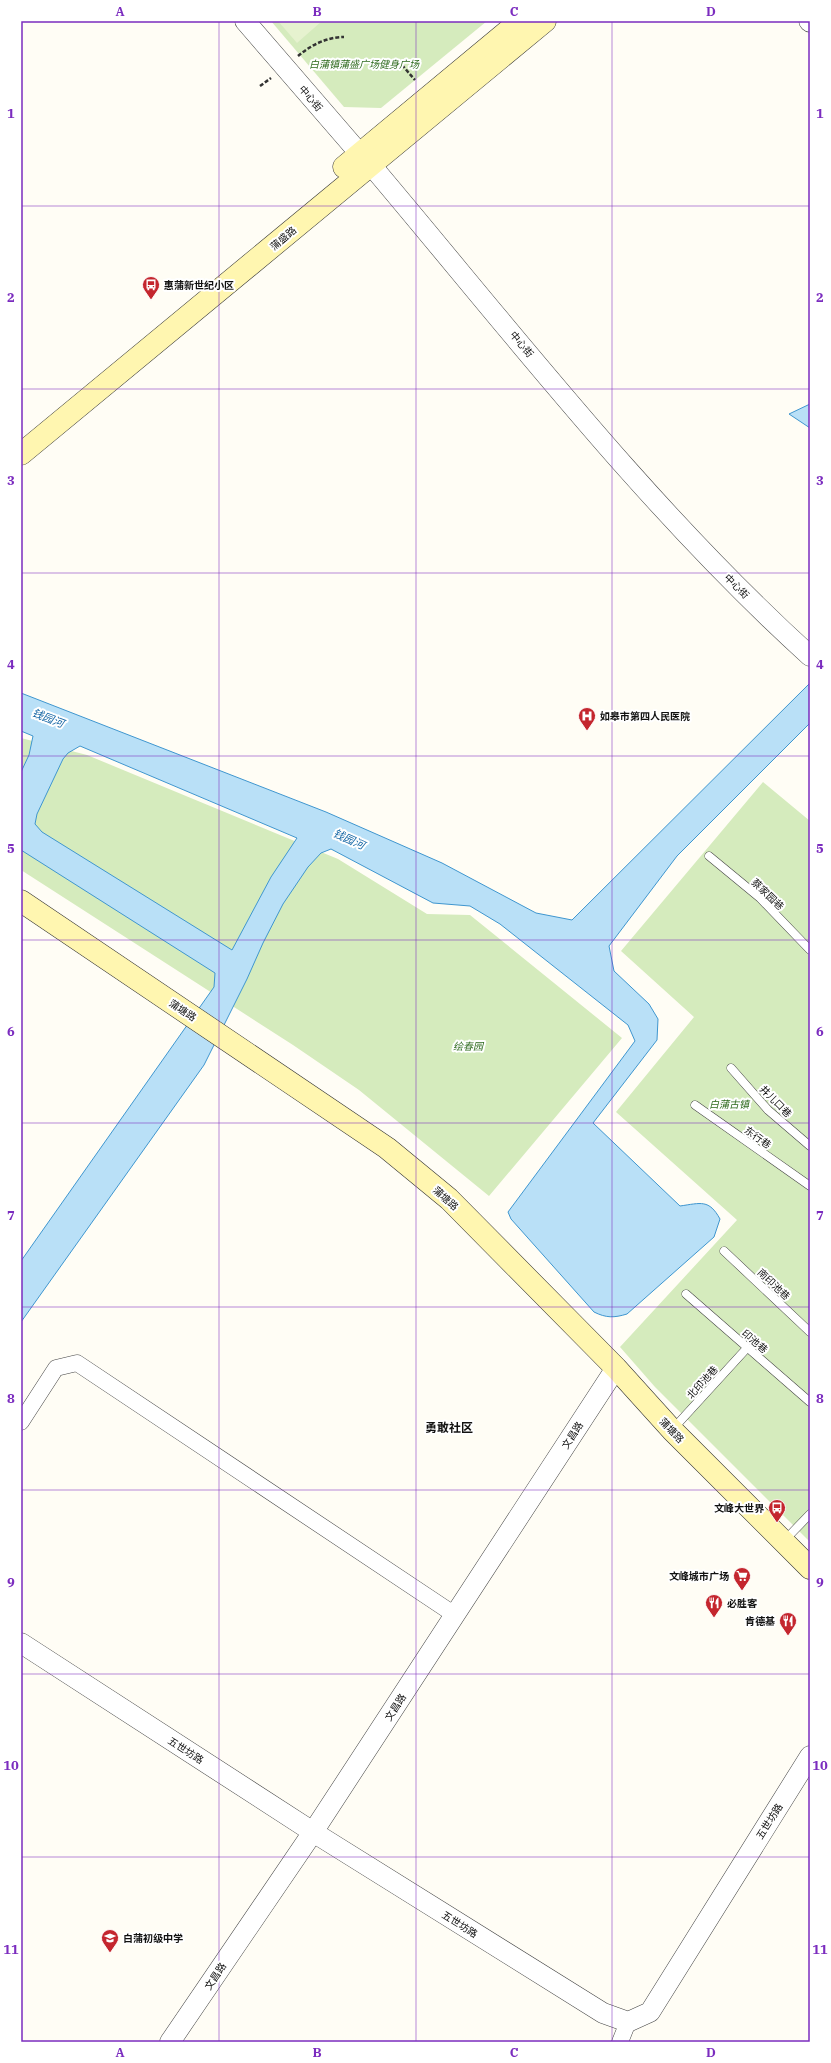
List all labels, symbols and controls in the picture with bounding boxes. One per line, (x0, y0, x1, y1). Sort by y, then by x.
text: A (115, 3, 125, 20)
text: B (312, 3, 322, 20)
text: C (510, 3, 519, 20)
text: D (706, 3, 716, 20)
park label: 白蒲镇蒲盛广场健身广场 (309, 58, 420, 71)
street label: 中心街 (296, 83, 325, 114)
text: 1 (7, 105, 15, 122)
text: 1 (816, 105, 824, 122)
street label: 蒲盛路 (268, 224, 299, 253)
bus stop icon: 惠蒲新世纪小区 (141, 275, 161, 300)
place label: 惠蒲新世纪小区 (164, 279, 234, 292)
text: 2 (7, 289, 15, 306)
text: 2 (816, 289, 824, 306)
street label: 中心街 (507, 329, 536, 360)
text: 3 (7, 472, 15, 489)
text: 3 (816, 472, 824, 489)
street label: 中心街 (721, 571, 752, 602)
text: 4 (7, 656, 15, 673)
text: 4 (816, 656, 824, 673)
water label: 钱园河 (30, 706, 68, 731)
hospital icon: 如皋市第四人民医院 (577, 706, 597, 731)
place label: 如皋市第四人民医院 (600, 710, 690, 723)
water label: 钱园河 (331, 826, 369, 853)
text: 5 (7, 840, 15, 857)
text: 5 (816, 840, 824, 857)
street label: 蔡家园巷 (749, 876, 787, 913)
street label: 蒲塘路 (167, 997, 199, 1024)
text: 6 (7, 1023, 15, 1040)
text: 6 (816, 1023, 824, 1040)
park label: 绘春园 (453, 1040, 485, 1053)
street label: 井儿口巷 (757, 1083, 794, 1120)
park label: 白蒲古镇 (709, 1098, 751, 1111)
street label: 东行巷 (742, 1123, 774, 1151)
street label: 蒲塘路 (430, 1184, 461, 1213)
text: 7 (7, 1207, 15, 1224)
text: 7 (816, 1207, 824, 1224)
street label: 南印池巷 (755, 1266, 793, 1303)
street label: 印池巷 (739, 1327, 770, 1356)
street label: 北印池巷 (684, 1363, 721, 1402)
text: 8 (7, 1390, 15, 1407)
text: 8 (816, 1390, 824, 1407)
street label: 蒲塘路 (657, 1415, 687, 1446)
street label: 文昌路 (559, 1419, 586, 1451)
district label: 勇敢社区 (425, 1420, 473, 1435)
bus stop icon: 文峰大世界 (767, 1498, 787, 1523)
place label: 文峰大世界 (714, 1502, 765, 1515)
supermarket icon: 文峰城市广场 (732, 1566, 752, 1591)
place label: 文峰城市广场 (669, 1570, 729, 1583)
text: 9 (7, 1574, 15, 1591)
text: 9 (816, 1574, 824, 1591)
restaurant icon: 必胜客 (704, 1593, 724, 1618)
place label: 必胜客 (727, 1597, 758, 1610)
restaurant icon: 肯德基 (778, 1611, 798, 1636)
place label: 肯德基 (745, 1615, 775, 1628)
street label: 文昌路 (382, 1691, 409, 1723)
street label: 五世坊路 (165, 1734, 206, 1767)
text: 10 (3, 1757, 19, 1774)
text: 10 (812, 1757, 828, 1774)
street label: 五世坊路 (753, 1801, 786, 1842)
street label: 五世坊路 (439, 1908, 480, 1941)
school or university icon: 白蒲初级中学 (100, 1928, 120, 1953)
place label: 白蒲初级中学 (123, 1932, 183, 1945)
text: 11 (3, 1941, 19, 1958)
text: 11 (812, 1941, 828, 1958)
street label: 文昌路 (202, 1960, 229, 1992)
text: A (115, 2044, 125, 2061)
text: B (312, 2044, 322, 2061)
text: C (510, 2044, 519, 2061)
text: D (706, 2044, 716, 2061)

